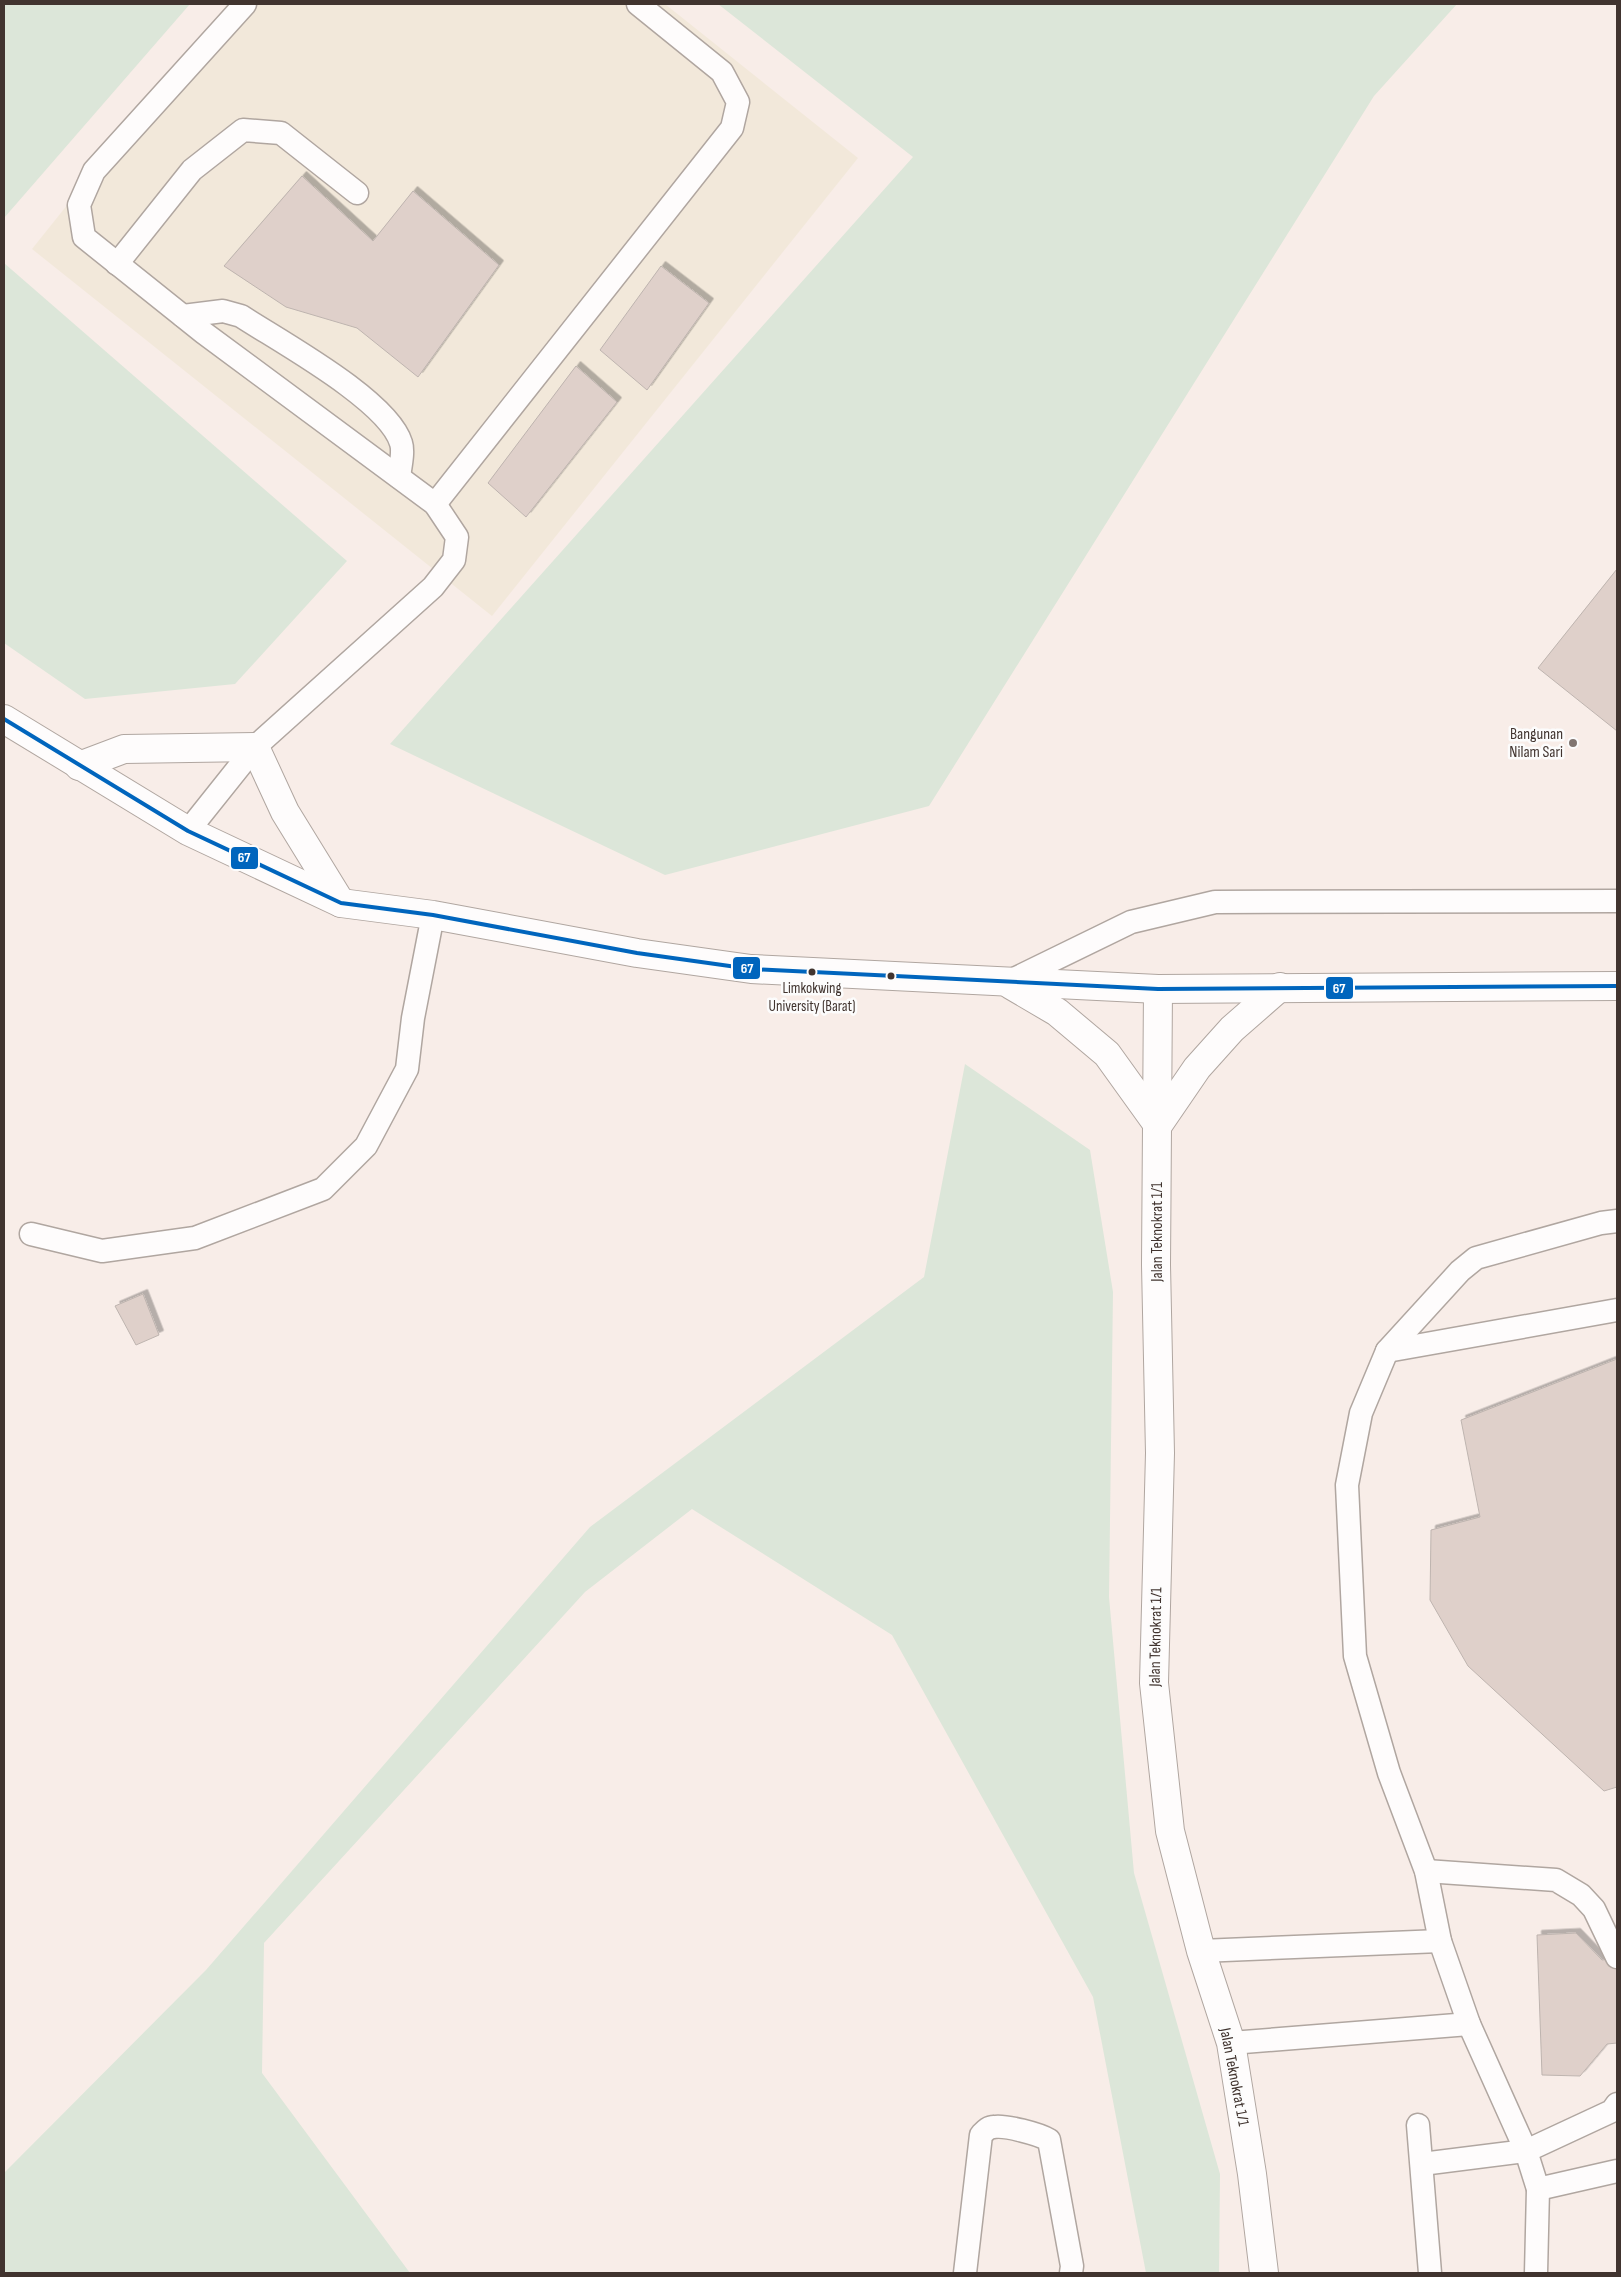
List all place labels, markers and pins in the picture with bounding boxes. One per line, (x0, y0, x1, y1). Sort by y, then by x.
place label: Bangunan Nilam Sari (1509, 725, 1563, 762)
marker: Bangunan Nilam Sari (1567, 737, 1579, 749)
marker: Limkokwing University (Barat) (807, 967, 817, 977)
unlabelled marker (886, 971, 896, 981)
place label: Limkokwing University (Barat) (769, 979, 855, 1016)

